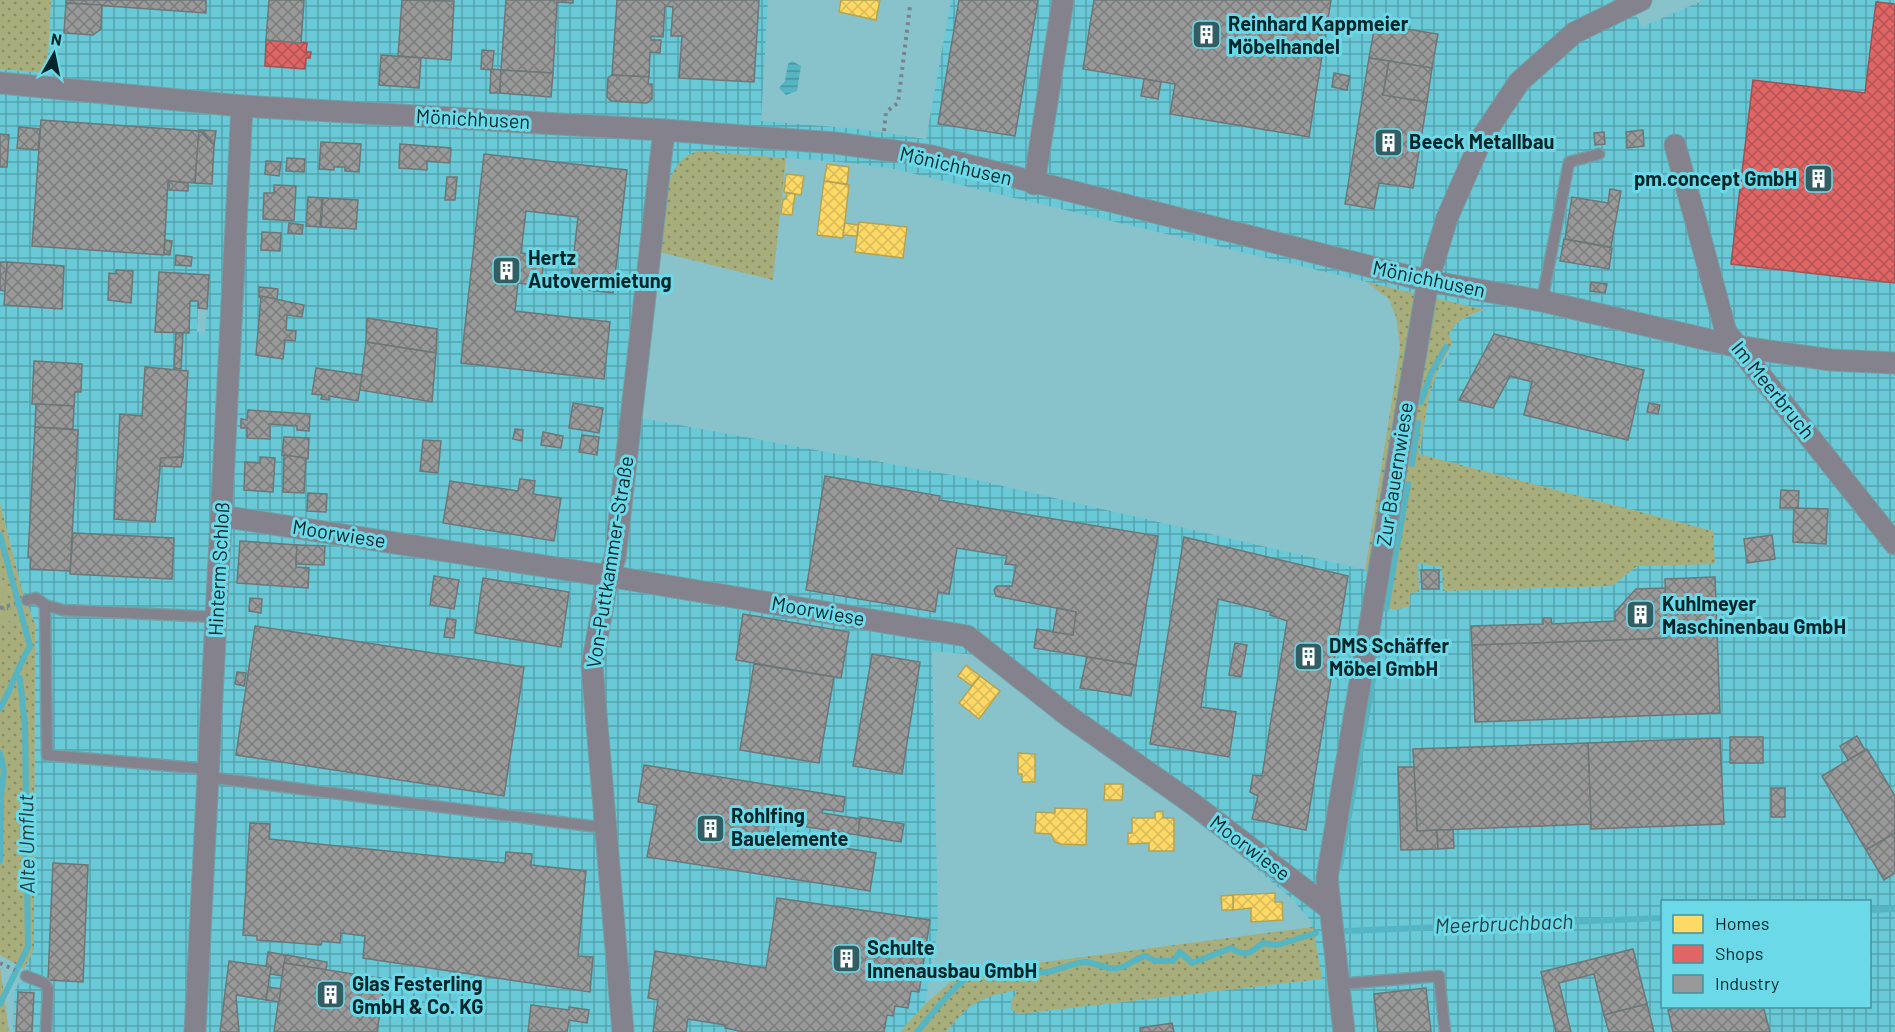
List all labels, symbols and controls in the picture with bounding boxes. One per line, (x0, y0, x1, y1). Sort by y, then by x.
place label: Reinhard Kappmeier Möbelhandel (1228, 11, 1409, 58)
building icon: Reinhard Kappmeier Möbelhandel (1191, 19, 1223, 51)
north arrow (24, 24, 84, 84)
text: N (50, 28, 63, 49)
street label: Mönichhusen (415, 103, 531, 133)
building icon: Beeck Metallbau (1372, 126, 1404, 158)
place label: Beeck Metallbau (1409, 129, 1554, 153)
street label: Mönichhusen (898, 140, 1015, 190)
building icon: pm.concept GmbH (1802, 163, 1834, 195)
place label: pm.concept GmbH (1634, 166, 1797, 190)
place label: Hertz Autovermietung (528, 245, 672, 292)
building icon: Hertz Autovermietung (491, 254, 523, 286)
street label: Mönichhusen (1371, 254, 1488, 302)
street label: Im Meerbruch (1727, 336, 1820, 443)
street label: Zur Bauernwiese (1371, 400, 1417, 547)
street label: Von-Puttkammer-Straße (580, 454, 638, 670)
street label: Hinterm Schloß (203, 501, 233, 636)
street label: Moorwiese (291, 514, 388, 552)
street label: Moorwiese (770, 590, 867, 630)
place label: Kuhlmeyer Maschinenbau GmbH (1662, 591, 1846, 638)
building icon: Kuhlmeyer Maschinenbau GmbH (1625, 599, 1657, 631)
place label: DMS Schäffer Möbel GmbH (1329, 633, 1449, 680)
building icon: DMS Schäffer Möbel GmbH (1292, 641, 1324, 673)
water label: Alte Umflut (12, 794, 39, 894)
place label: Rohlfing Bauelemente (731, 803, 848, 850)
street label: Moorwiese (1206, 809, 1295, 885)
building icon: Rohlfing Bauelemente (694, 812, 726, 844)
legend (1661, 900, 1871, 1008)
water label: Meerbruchbach (1434, 908, 1574, 937)
text: Homes (1715, 912, 1769, 934)
place label: Schulte Innenausbau GmbH (867, 935, 1037, 982)
text: Shops (1715, 942, 1764, 964)
building icon: Schulte Innenausbau GmbH (830, 943, 862, 975)
place label: Glas Festerling GmbH & Co. KG (352, 971, 483, 1018)
text: Industry (1715, 972, 1779, 994)
building icon: Glas Festerling GmbH & Co. KG (315, 979, 347, 1011)

